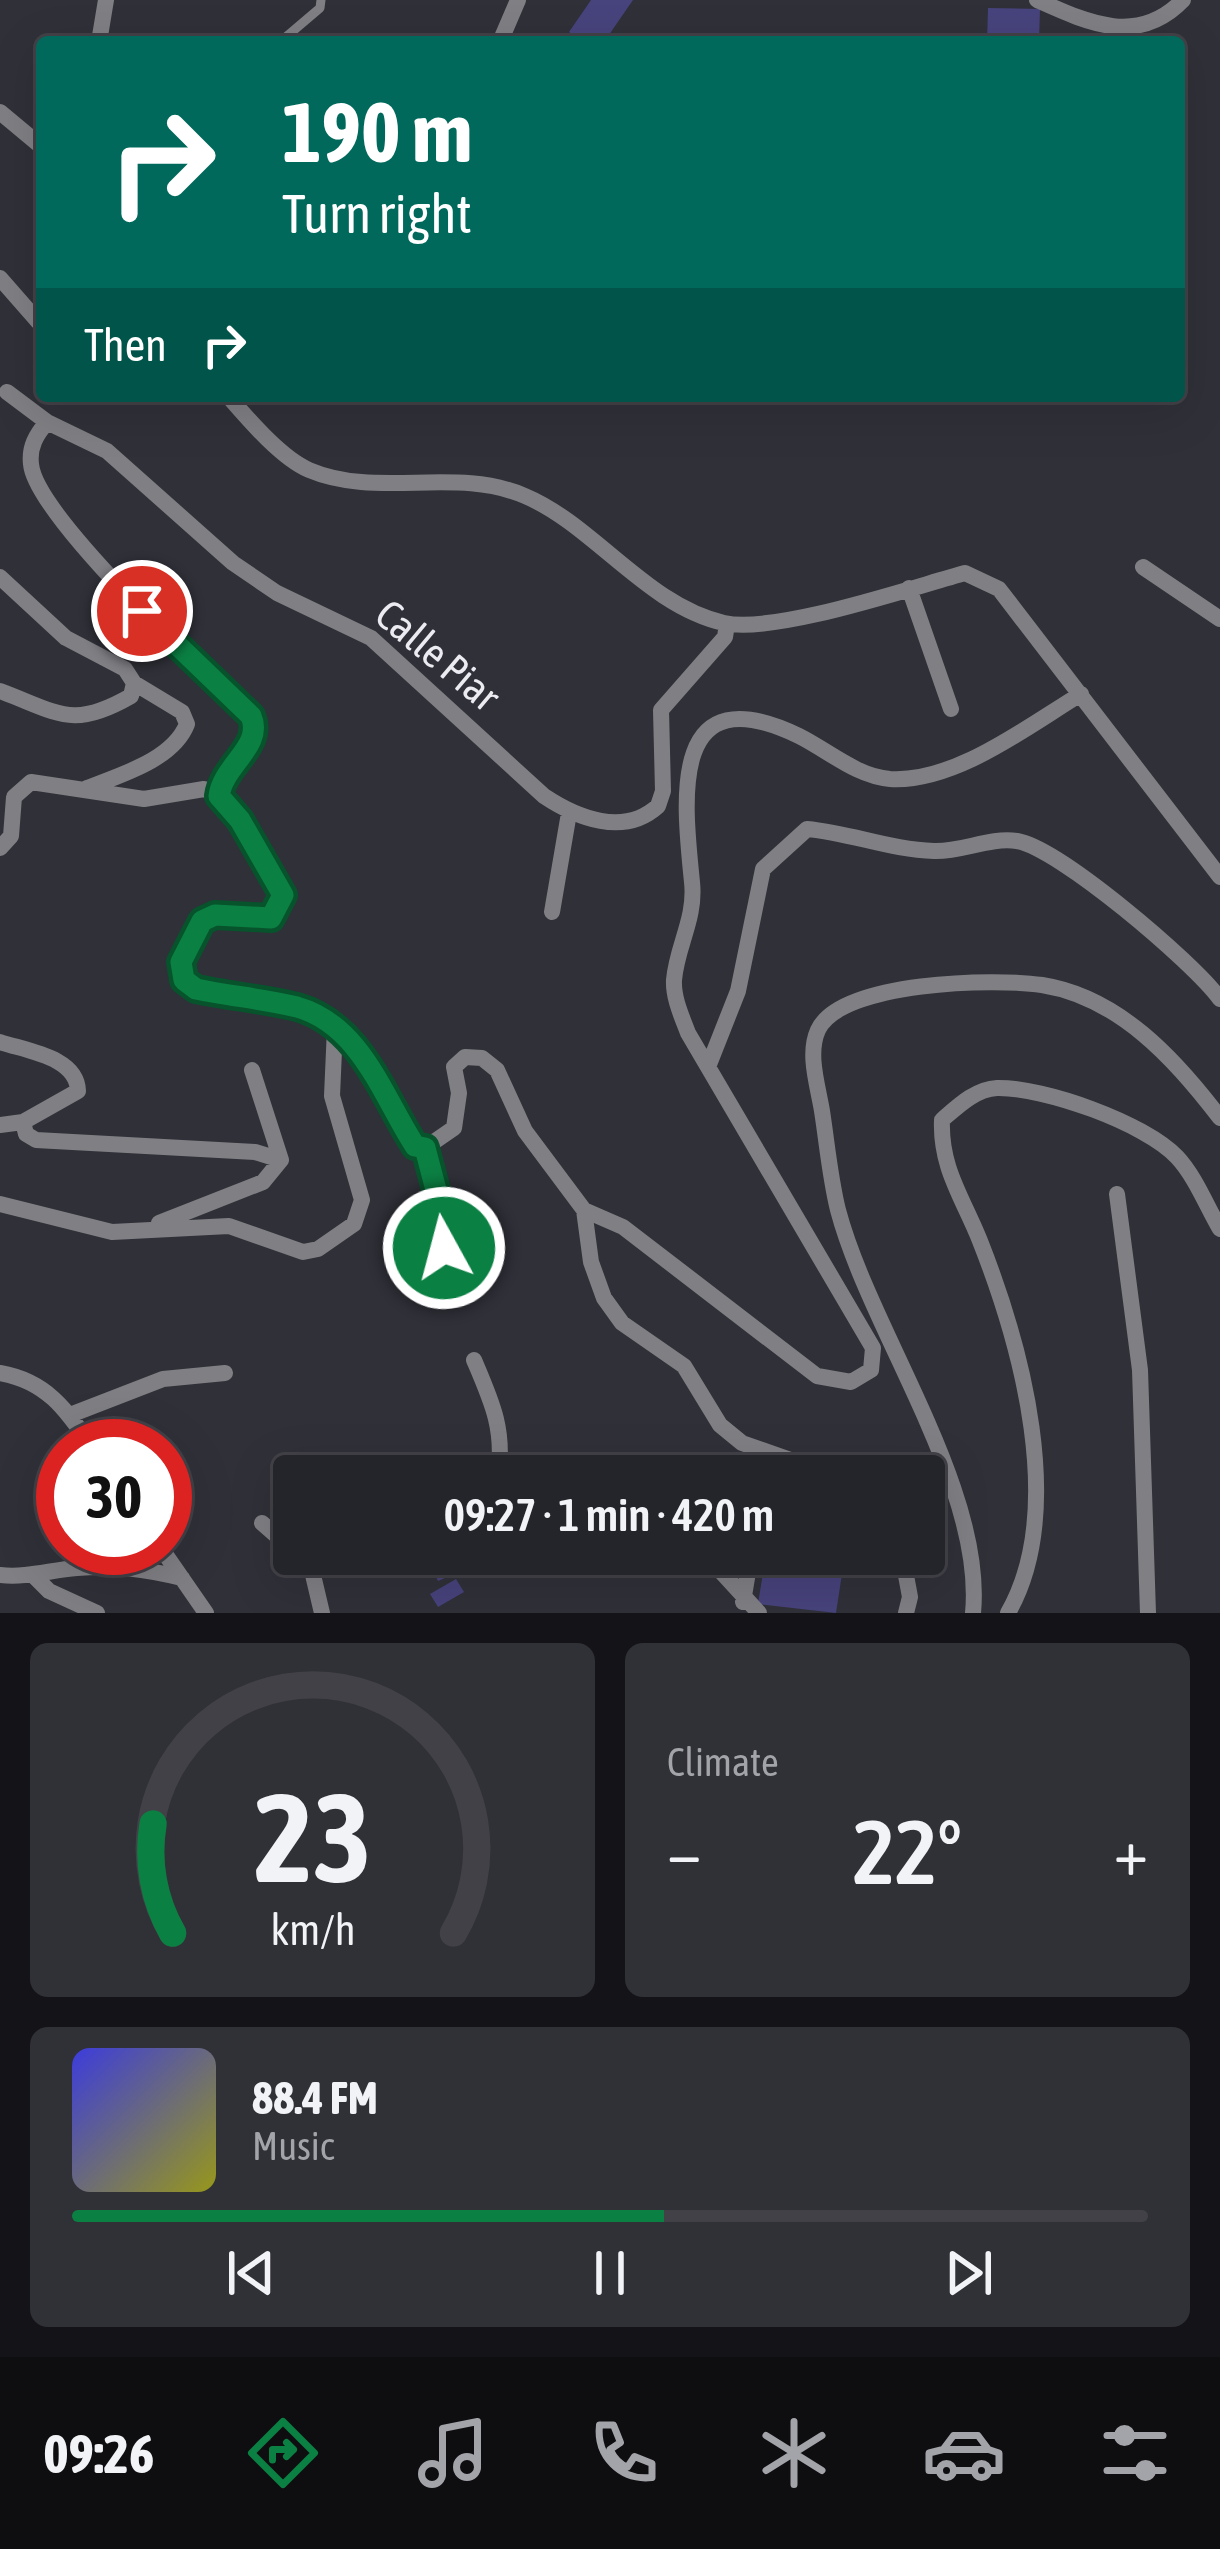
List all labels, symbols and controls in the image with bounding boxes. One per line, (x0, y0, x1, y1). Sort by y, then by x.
icon: right (84, 84, 240, 240)
text: 190 m (282, 84, 472, 180)
text: Turn right (282, 183, 472, 244)
icon: right (191, 312, 257, 378)
text: Then (84, 319, 167, 371)
pin (91, 560, 193, 662)
icon: arrive (109, 578, 175, 644)
street label: Calle Piar (366, 590, 510, 721)
position arrow (381, 1185, 507, 1311)
speed limit sign: 30 (36, 1419, 192, 1575)
text: 09:27 · 1 min · 420 m (444, 1489, 774, 1541)
text: Climate (667, 1740, 779, 1784)
text: 23 (254, 1765, 371, 1908)
text: 22° (853, 1800, 962, 1903)
text: − (667, 1813, 701, 1889)
text: + (1114, 1813, 1148, 1889)
text: km/h (270, 1905, 355, 1954)
text: 88.4 FM (252, 2072, 378, 2124)
text: Music (252, 2124, 334, 2168)
icon: previous (218, 2240, 284, 2306)
icon: pause (577, 2240, 643, 2306)
icon: next (936, 2240, 1002, 2306)
icon: directions (241, 2411, 325, 2495)
icon: music (411, 2411, 495, 2495)
icon: phone (582, 2411, 666, 2495)
icon: climate (752, 2411, 836, 2495)
icon: car (922, 2411, 1006, 2495)
icon: filters (1093, 2411, 1177, 2495)
text: 09:26 (43, 2423, 154, 2484)

